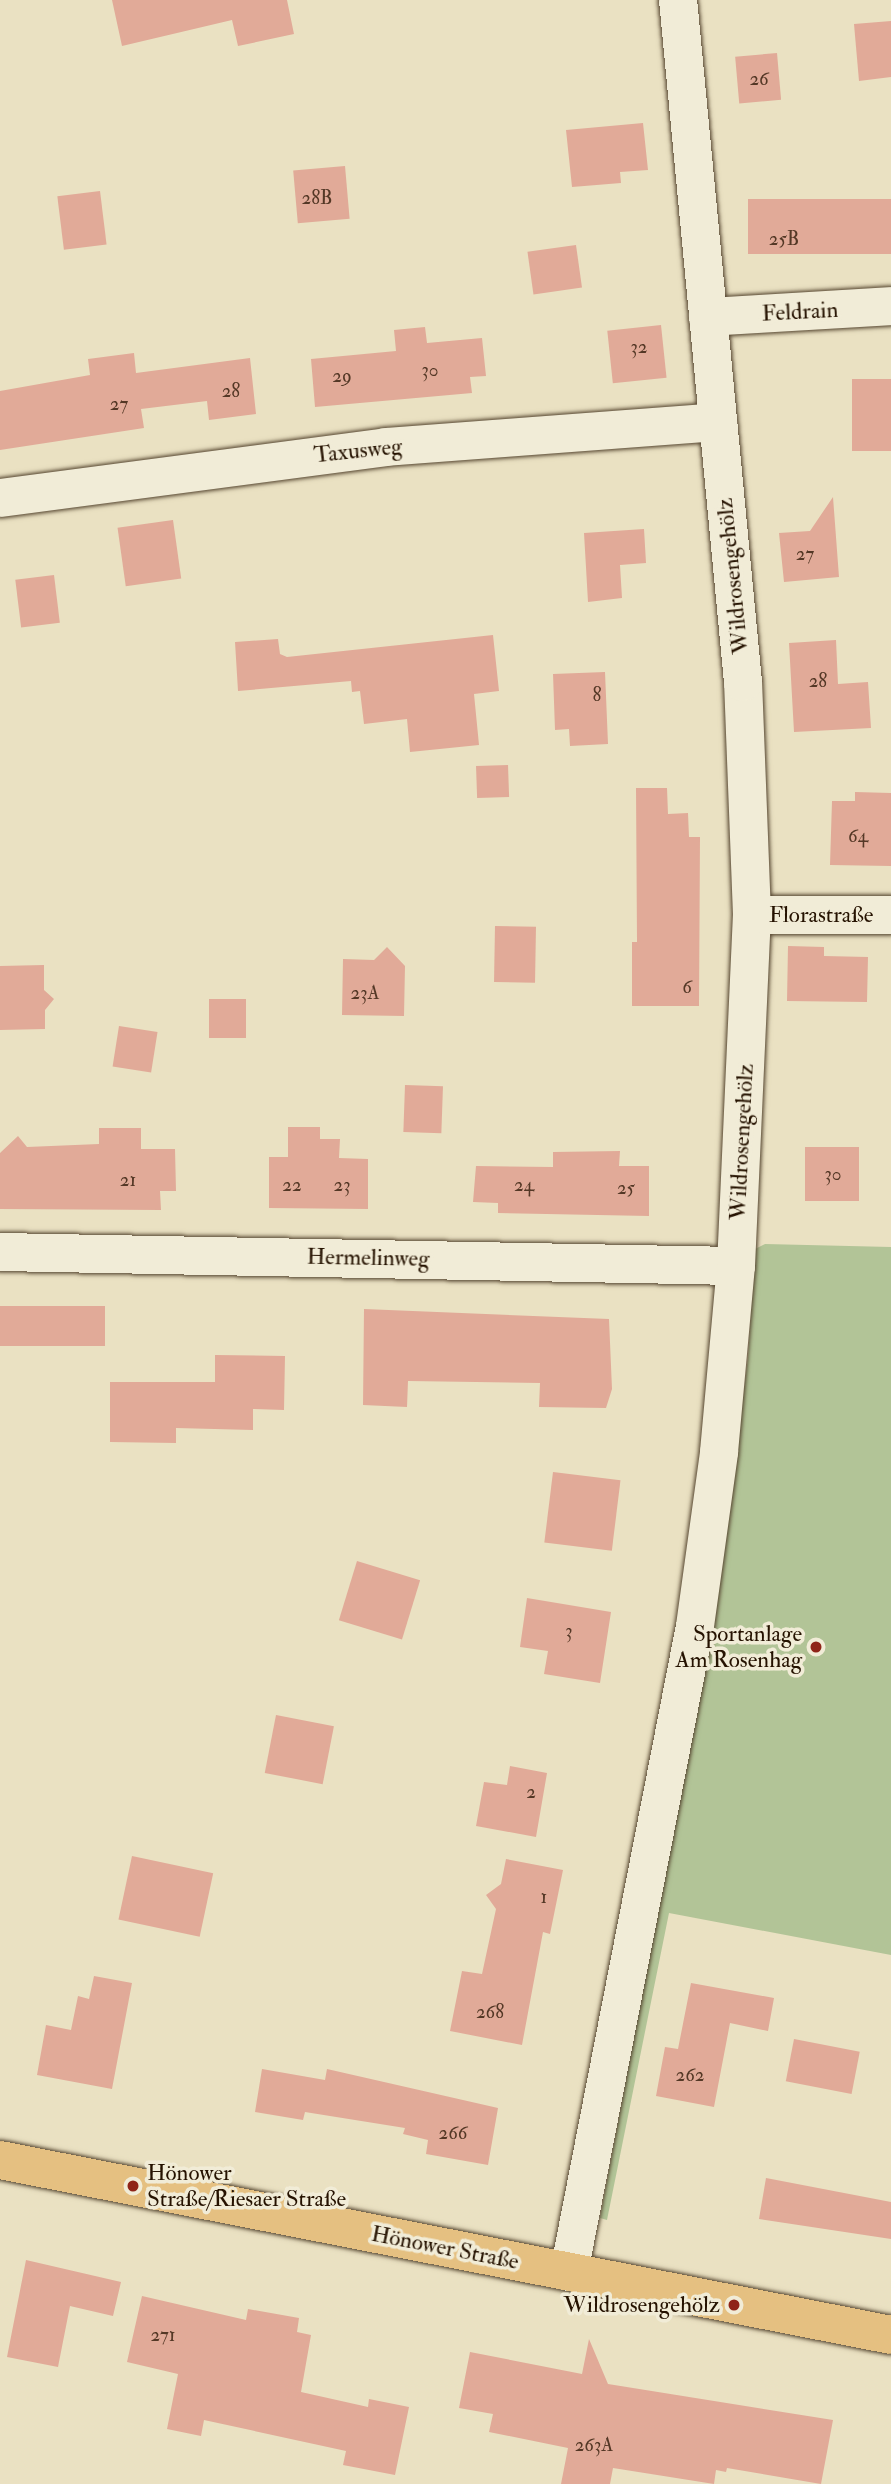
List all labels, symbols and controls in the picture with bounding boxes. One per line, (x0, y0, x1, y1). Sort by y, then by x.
house number: 26 (749, 69, 769, 91)
house number: 28B (302, 188, 332, 210)
house number: 25B (769, 229, 799, 251)
street label: Feldrain (761, 296, 839, 328)
house number: 32 (631, 337, 647, 359)
house number: 30 (421, 360, 439, 382)
house number: 29 (332, 366, 352, 388)
house number: 28 (222, 381, 240, 403)
house number: 27 (110, 394, 128, 416)
street label: Taxusweg (312, 433, 404, 469)
street label: Wildrosengehölz (711, 497, 755, 655)
house number: 27 (796, 544, 814, 566)
house number: 28 (809, 671, 827, 693)
house number: 8 (593, 685, 601, 707)
house number: 64 (848, 826, 868, 848)
street label: Florastraße (769, 901, 873, 929)
house number: 6 (682, 977, 692, 999)
house number: 23A (351, 983, 379, 1005)
street label: Wildrosengehölz (724, 1063, 760, 1221)
house number: 30 (824, 1164, 842, 1186)
house number: 21 (120, 1170, 136, 1192)
house number: 22 (282, 1175, 302, 1197)
house number: 23 (334, 1175, 350, 1197)
house number: 24 (514, 1175, 534, 1197)
house number: 25 (617, 1178, 635, 1200)
street label: Hermelinweg (306, 1243, 430, 1273)
place label: Sportanlage Am Rosenhag (675, 1620, 802, 1674)
house number: 3 (565, 1621, 573, 1643)
marker: Sportanlage Am Rosenhag (808, 1639, 824, 1655)
house number: 2 (526, 1782, 536, 1804)
house number: 1 (541, 1887, 547, 1909)
house number: 268 (476, 2002, 504, 2024)
house number: 262 (676, 2065, 704, 2087)
house number: 266 (439, 2123, 467, 2145)
place label: Hönower Straße/Riesaer Straße (147, 2159, 346, 2213)
marker: Hönower Straße/Riesaer Straße (125, 2178, 141, 2194)
street label: Hönower Straße (369, 2220, 521, 2276)
place label: Wildrosengehölz (563, 2291, 720, 2319)
marker: Wildrosengehölz (726, 2297, 742, 2313)
house number: 271 (150, 2325, 176, 2347)
house number: 263A (575, 2435, 613, 2457)

